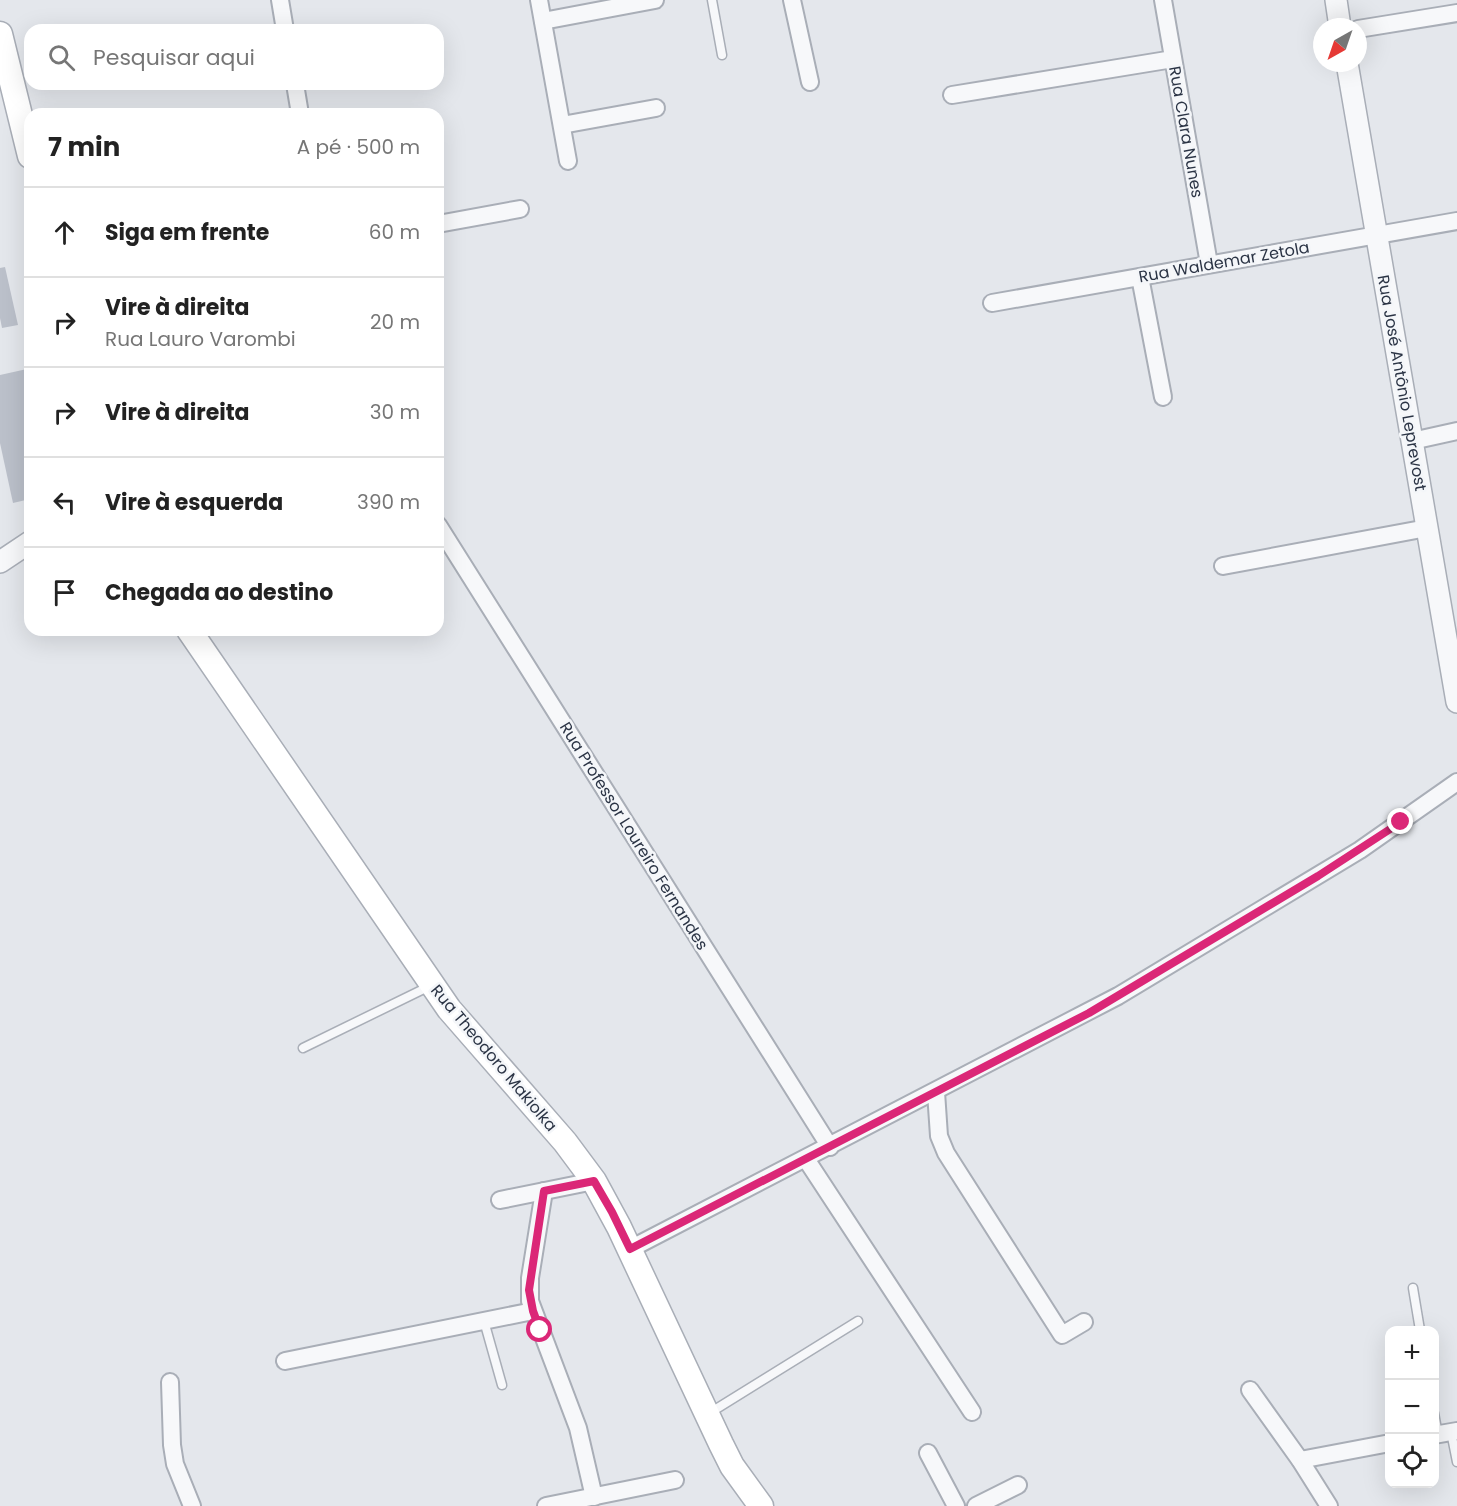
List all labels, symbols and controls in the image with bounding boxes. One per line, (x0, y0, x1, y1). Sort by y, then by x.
north arrow (1313, 18, 1367, 72)
search box (24, 24, 444, 90)
icon: search (45, 41, 78, 74)
text: Pesquisar aqui (93, 42, 255, 73)
street label: Rua Clara Nunes (1163, 64, 1209, 200)
text: 7 min (48, 129, 120, 165)
text: A pé · 500 m (297, 133, 420, 161)
icon: ahead (48, 216, 81, 249)
text: Siga em frente (105, 217, 269, 248)
text: 60 m (369, 218, 420, 246)
street label: Rua Waldemar Zetola (1137, 236, 1311, 288)
street label: Rua José Antônio Leprevost (1372, 273, 1432, 493)
text: Vire à direita (105, 292, 250, 323)
icon: right (48, 306, 81, 339)
text: 20 m (370, 308, 420, 336)
text: Rua Lauro Varombi (105, 325, 296, 353)
icon: right (48, 396, 81, 429)
text: Vire à direita (105, 397, 250, 428)
text: 30 m (370, 398, 420, 426)
icon: left (48, 486, 81, 519)
text: Vire à esquerda (105, 487, 283, 518)
text: 390 m (357, 488, 420, 516)
icon: arrive (48, 576, 81, 609)
text: Chegada ao destino (105, 577, 333, 608)
street label: Rua Professor Loureiro Fernandes (554, 718, 714, 954)
route end (1387, 808, 1413, 834)
street label: Rua Theodoro Makiolka (426, 979, 562, 1137)
route start (526, 1316, 552, 1342)
map controls (1385, 1326, 1439, 1488)
button: + (1385, 1326, 1439, 1380)
button: − (1385, 1380, 1439, 1434)
button: locate (1385, 1434, 1439, 1488)

